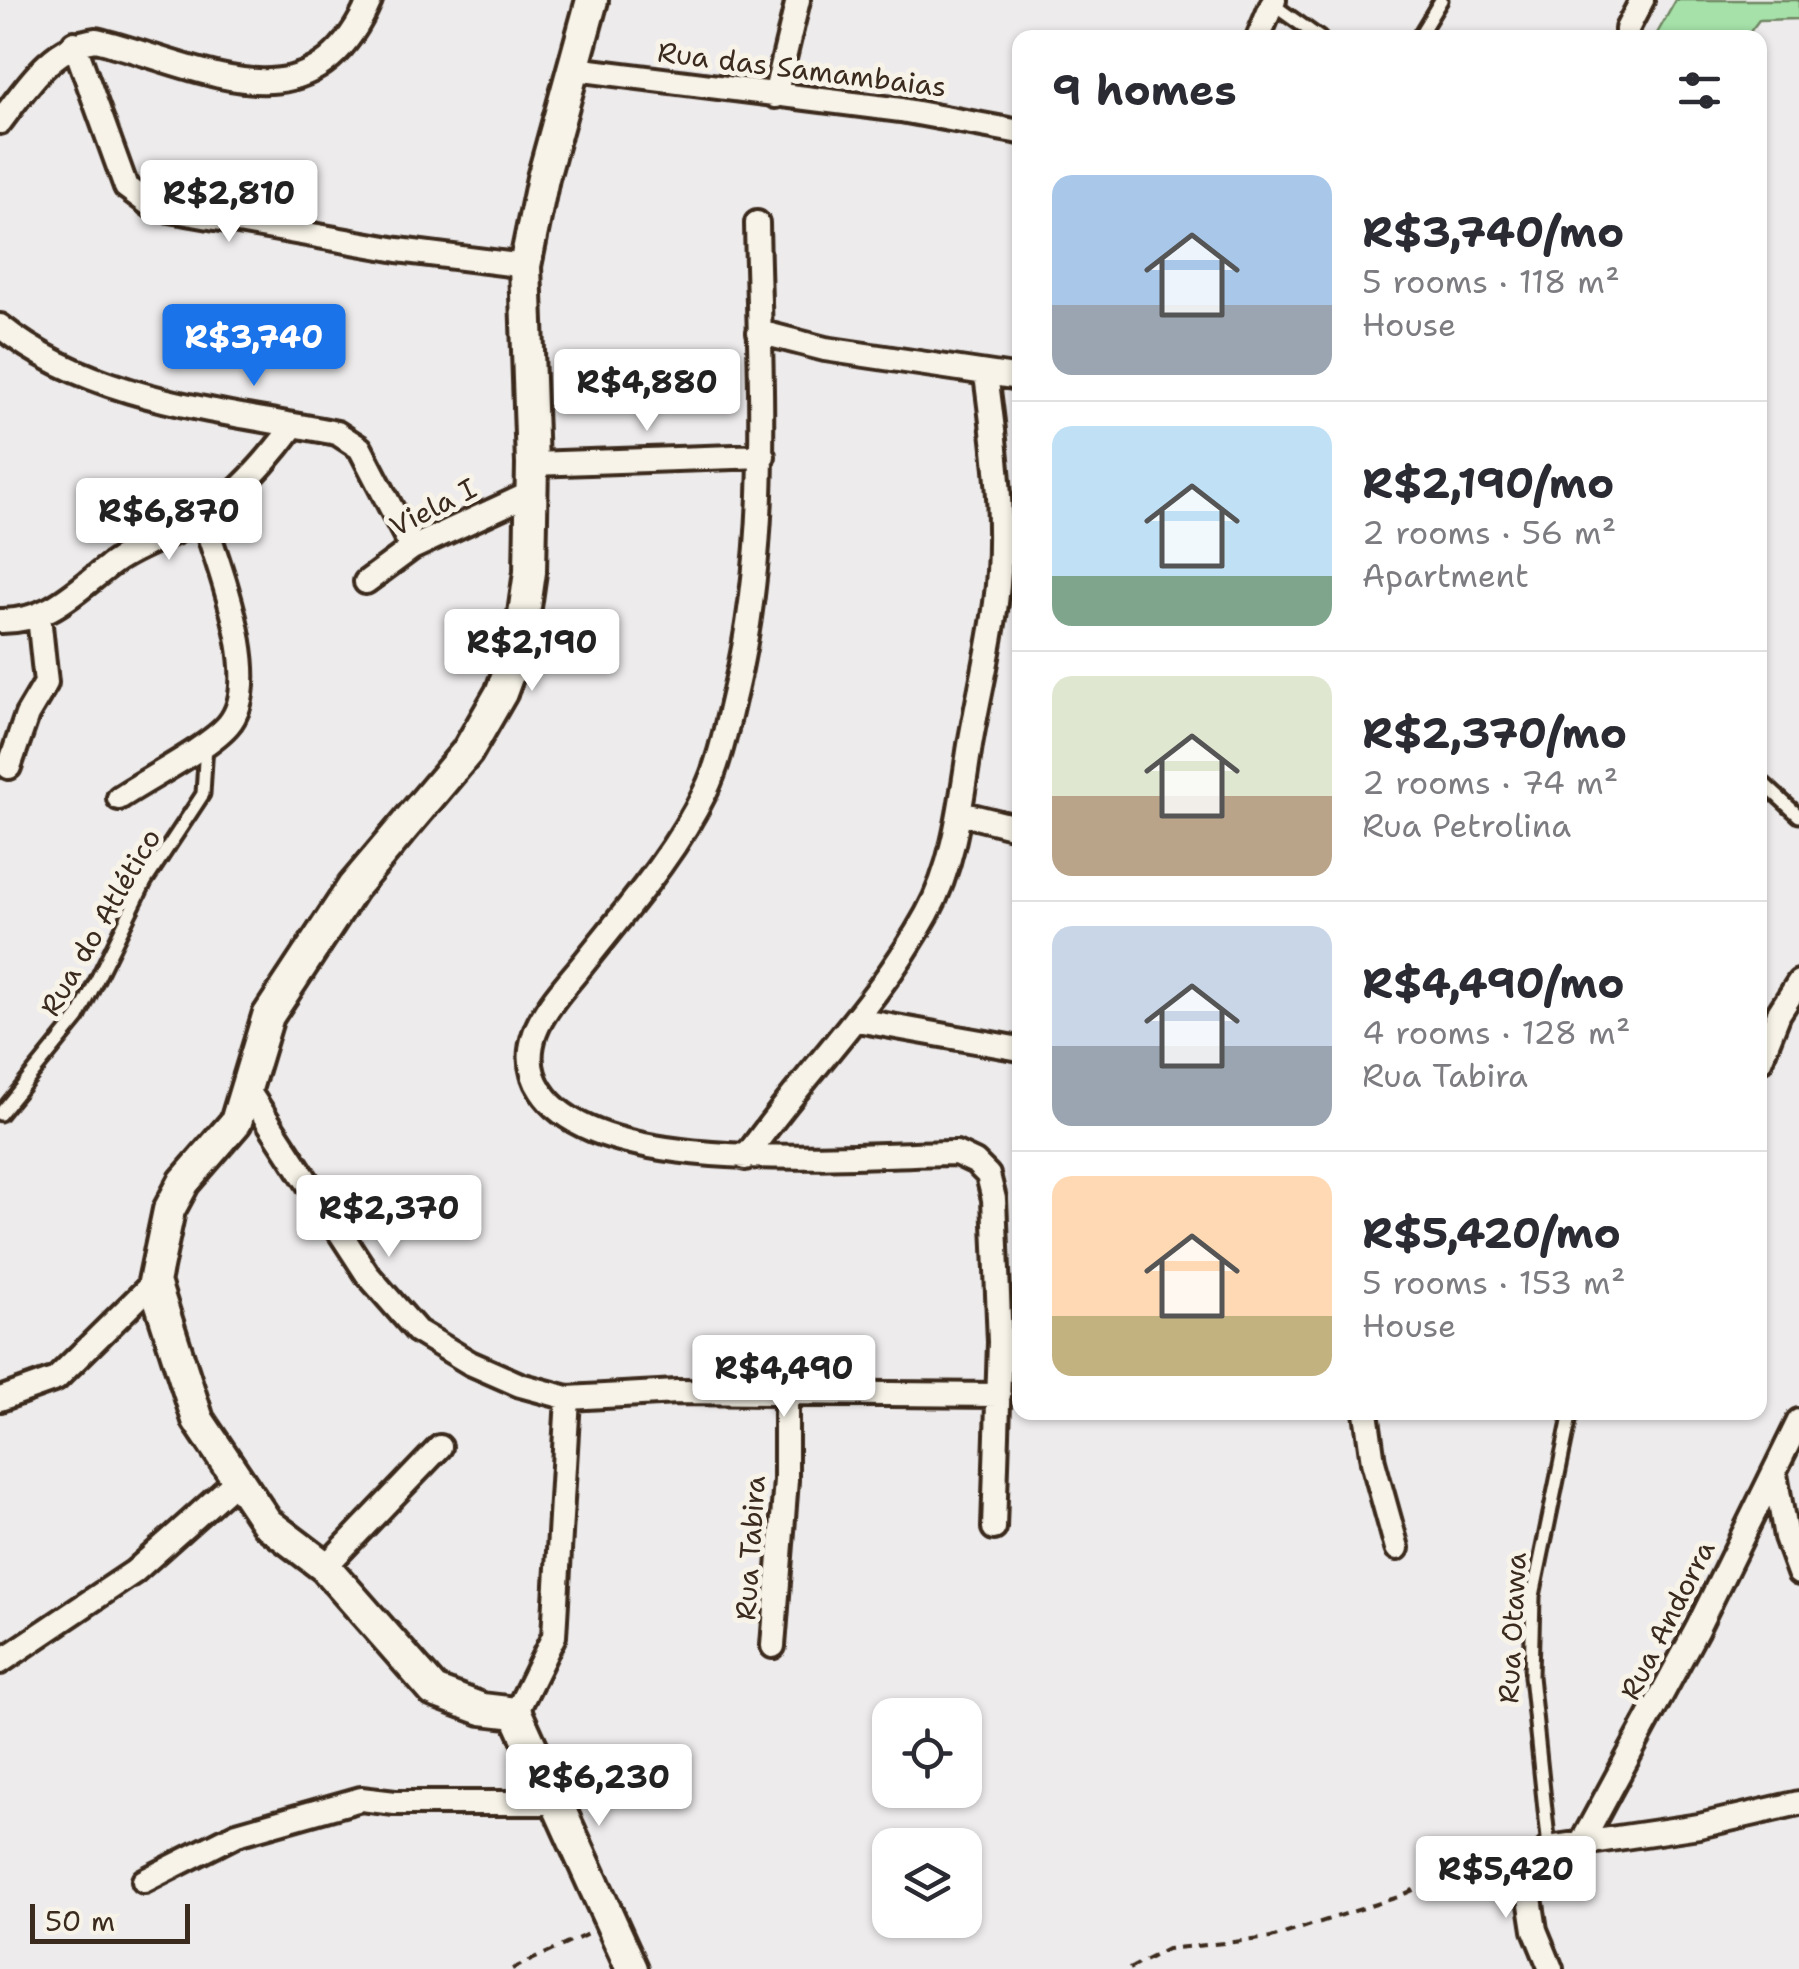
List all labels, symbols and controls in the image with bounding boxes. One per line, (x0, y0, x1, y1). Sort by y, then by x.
street label: Rua das Samambaias (655, 32, 949, 106)
text: 9 homes (1052, 62, 1237, 118)
icon: filters (1672, 63, 1727, 118)
pin: R$2,810 (137, 160, 321, 245)
text: R$2,810 (162, 171, 296, 214)
text: R$3,740/mo (1362, 204, 1624, 260)
icon: home (1132, 215, 1252, 335)
text: 5 rooms · 118 m² (1362, 260, 1620, 303)
text: House (1362, 303, 1456, 346)
pin: R$3,740 (162, 304, 346, 389)
text: R$3,740 (185, 315, 324, 358)
pin: R$4,880 (555, 349, 739, 434)
text: R$4,880 (576, 360, 718, 403)
text: R$2,190/mo (1362, 455, 1614, 511)
icon: home (1132, 466, 1252, 586)
street label: Viela I (383, 469, 483, 545)
pin: R$6,870 (77, 478, 261, 563)
text: R$6,870 (98, 489, 240, 532)
text: 2 rooms · 56 m² (1362, 511, 1616, 554)
text: Apartment (1362, 554, 1529, 597)
pin: R$2,190 (440, 609, 624, 694)
text: R$2,190 (466, 620, 598, 663)
text: R$2,370/mo (1362, 705, 1627, 761)
icon: home (1132, 716, 1252, 836)
text: 2 rooms · 74 m² (1362, 761, 1618, 804)
text: Rua Petrolina (1362, 804, 1571, 847)
street label: Rua do Atlético (31, 821, 169, 1023)
text: R$4,490/mo (1362, 955, 1625, 1011)
icon: home (1132, 966, 1252, 1086)
text: 4 rooms · 128 m² (1362, 1011, 1630, 1054)
text: Rua Tabira (1362, 1054, 1528, 1097)
pin: R$2,370 (297, 1175, 481, 1260)
text: R$2,370 (318, 1186, 460, 1229)
text: R$5,420/mo (1362, 1205, 1621, 1261)
icon: home (1132, 1216, 1252, 1336)
text: 5 rooms · 153 m² (1362, 1261, 1625, 1304)
text: House (1362, 1304, 1456, 1347)
pin: R$4,490 (692, 1335, 876, 1420)
text: R$4,490 (714, 1346, 854, 1389)
street label: Rua Tabira (726, 1474, 774, 1622)
street label: Rua Andorra (1611, 1534, 1723, 1706)
street label: Rua Otawa (1489, 1551, 1535, 1705)
map controls (872, 1698, 982, 1938)
button: locate (872, 1698, 982, 1808)
pin: R$6,230 (507, 1744, 691, 1829)
text: R$6,230 (528, 1755, 670, 1798)
button: layers (872, 1828, 982, 1938)
pin: R$5,420 (1414, 1836, 1598, 1921)
text: R$5,420 (1438, 1847, 1574, 1890)
scale bar (30, 1899, 190, 1944)
text: 50 m (45, 1902, 115, 1940)

